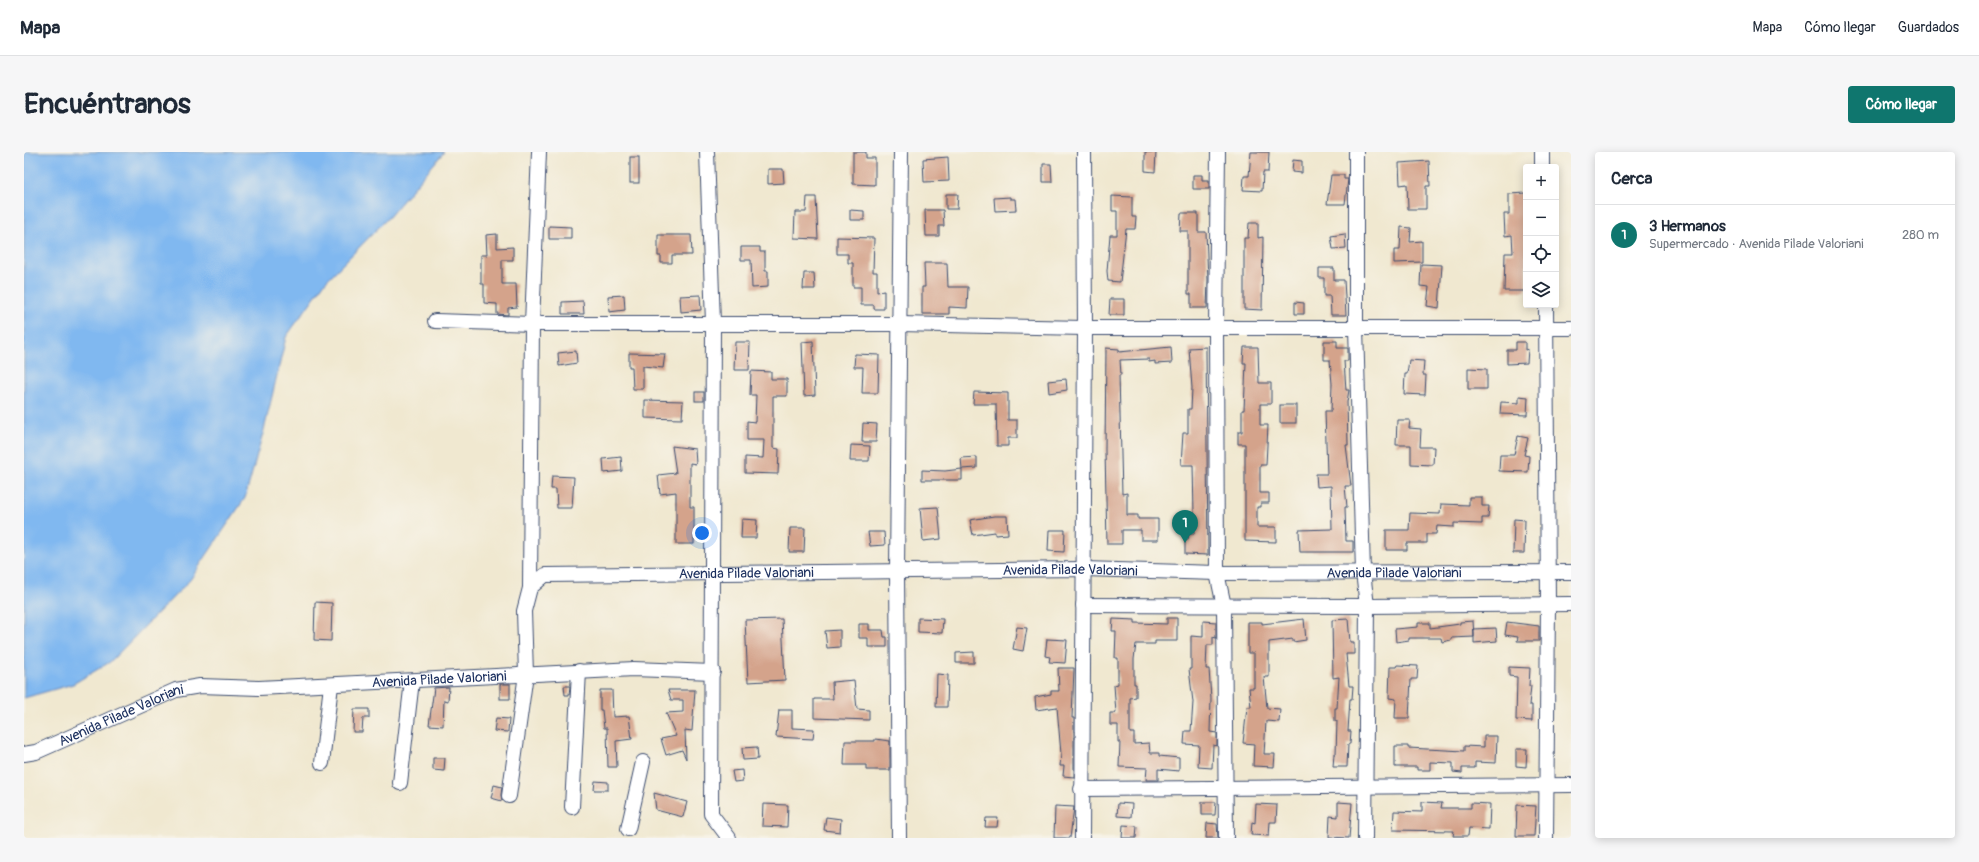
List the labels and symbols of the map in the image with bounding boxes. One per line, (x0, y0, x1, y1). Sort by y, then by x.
pin: 1 (1172, 510, 1198, 543)
your location (692, 523, 712, 543)
street label: Avenida Pilade Valoriani (1003, 561, 1138, 580)
street label: Avenida Pilade Valoriani (679, 564, 814, 583)
street label: Avenida Pilade Valoriani (1327, 564, 1462, 582)
street label: Avenida Pilade Valoriani (371, 667, 507, 691)
street label: Avenida Pilade Valoriani (56, 681, 185, 750)

